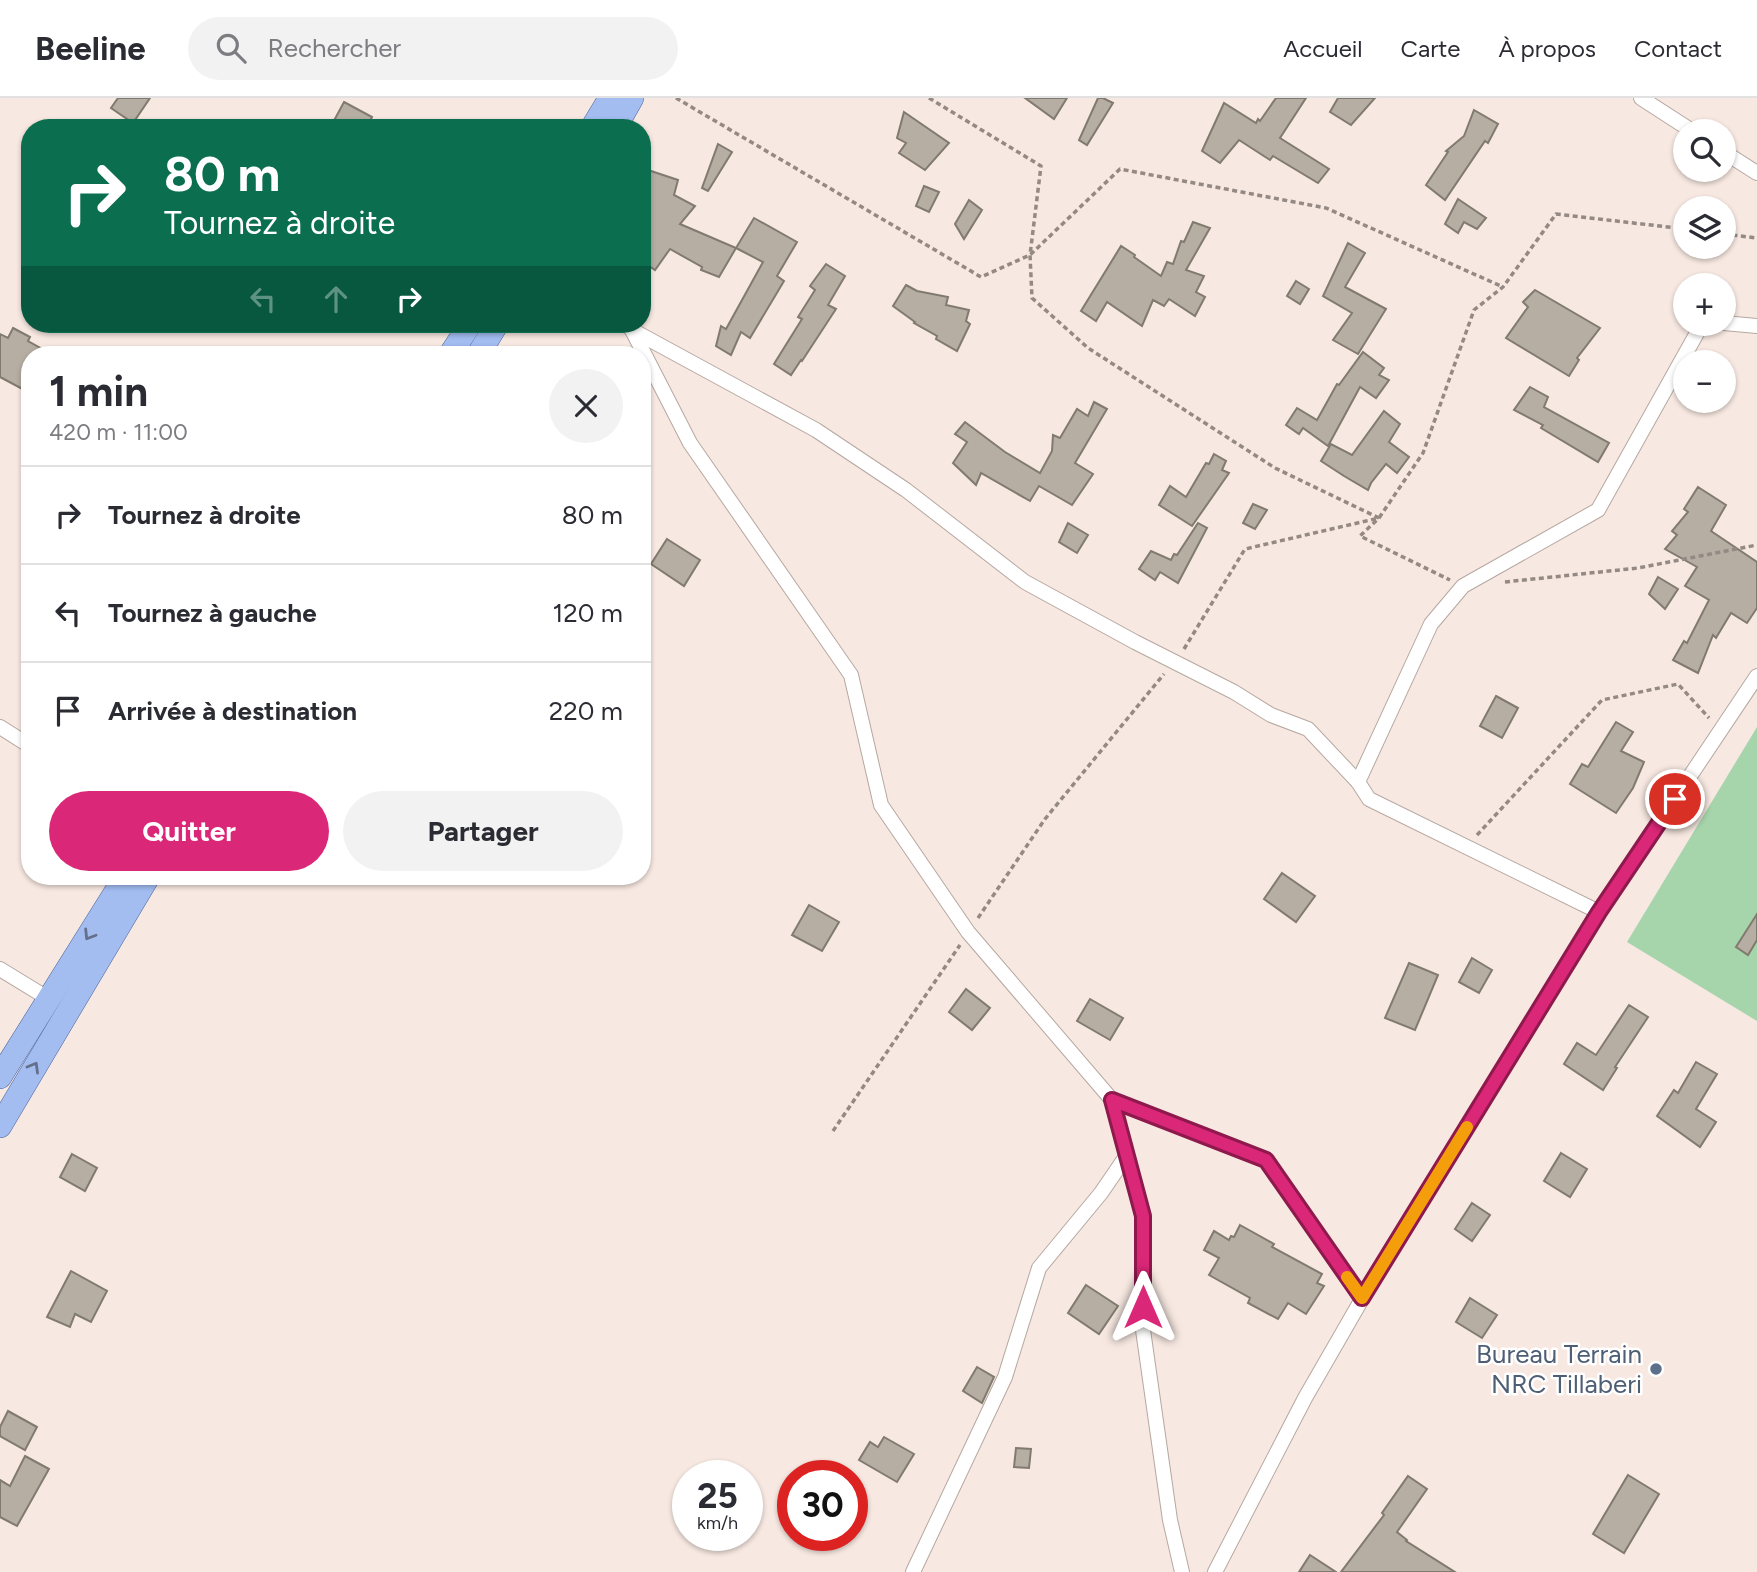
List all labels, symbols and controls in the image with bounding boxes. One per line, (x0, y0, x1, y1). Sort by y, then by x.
search box (188, 17, 678, 80)
text: Beeline (35, 29, 146, 68)
icon: search (212, 29, 250, 67)
text: Rechercher (268, 32, 401, 64)
text: Accueil (1283, 34, 1363, 63)
text: Carte (1401, 34, 1460, 63)
text: À propos (1498, 34, 1596, 63)
text: Contact (1634, 34, 1722, 63)
map controls (1673, 119, 1736, 413)
button: search (1673, 119, 1736, 182)
text: 80 m (164, 144, 280, 203)
icon: right (49, 147, 140, 238)
button: layers (1673, 196, 1736, 259)
text: Tournez à droite (164, 204, 395, 242)
button: + (1673, 273, 1736, 336)
icon: left (244, 280, 282, 318)
icon: ahead (317, 280, 355, 318)
icon: right (390, 280, 428, 318)
button: − (1673, 350, 1736, 413)
text: 1 min (49, 366, 148, 417)
button: close (549, 369, 623, 443)
text: 420 m · 11:00 (49, 418, 188, 446)
icon: right (49, 496, 87, 534)
text: Tournez à droite (108, 499, 301, 531)
text: 80 m (562, 499, 623, 531)
icon: left (49, 594, 87, 632)
text: Tournez à gauche (108, 597, 317, 629)
text: 120 m (553, 597, 623, 629)
icon: arrive (49, 692, 87, 730)
text: Arrivée à destination (108, 695, 357, 727)
text: 220 m (549, 695, 623, 727)
pin (1645, 769, 1705, 829)
icon: arrive (1656, 780, 1694, 818)
button: Quitter (49, 791, 329, 871)
button: Partager (343, 791, 623, 871)
one-way arrow (84, 927, 97, 940)
one-way arrow (26, 1062, 39, 1075)
position arrow (1106, 1270, 1180, 1344)
place label: Bureau Terrain NRC Tillaberi (1476, 1338, 1642, 1400)
marker: Bureau Terrain NRC Tillaberi (1648, 1361, 1664, 1377)
speed limit sign: 30 (777, 1460, 868, 1551)
text: 25 (697, 1475, 738, 1517)
text: km/h (697, 1512, 738, 1534)

